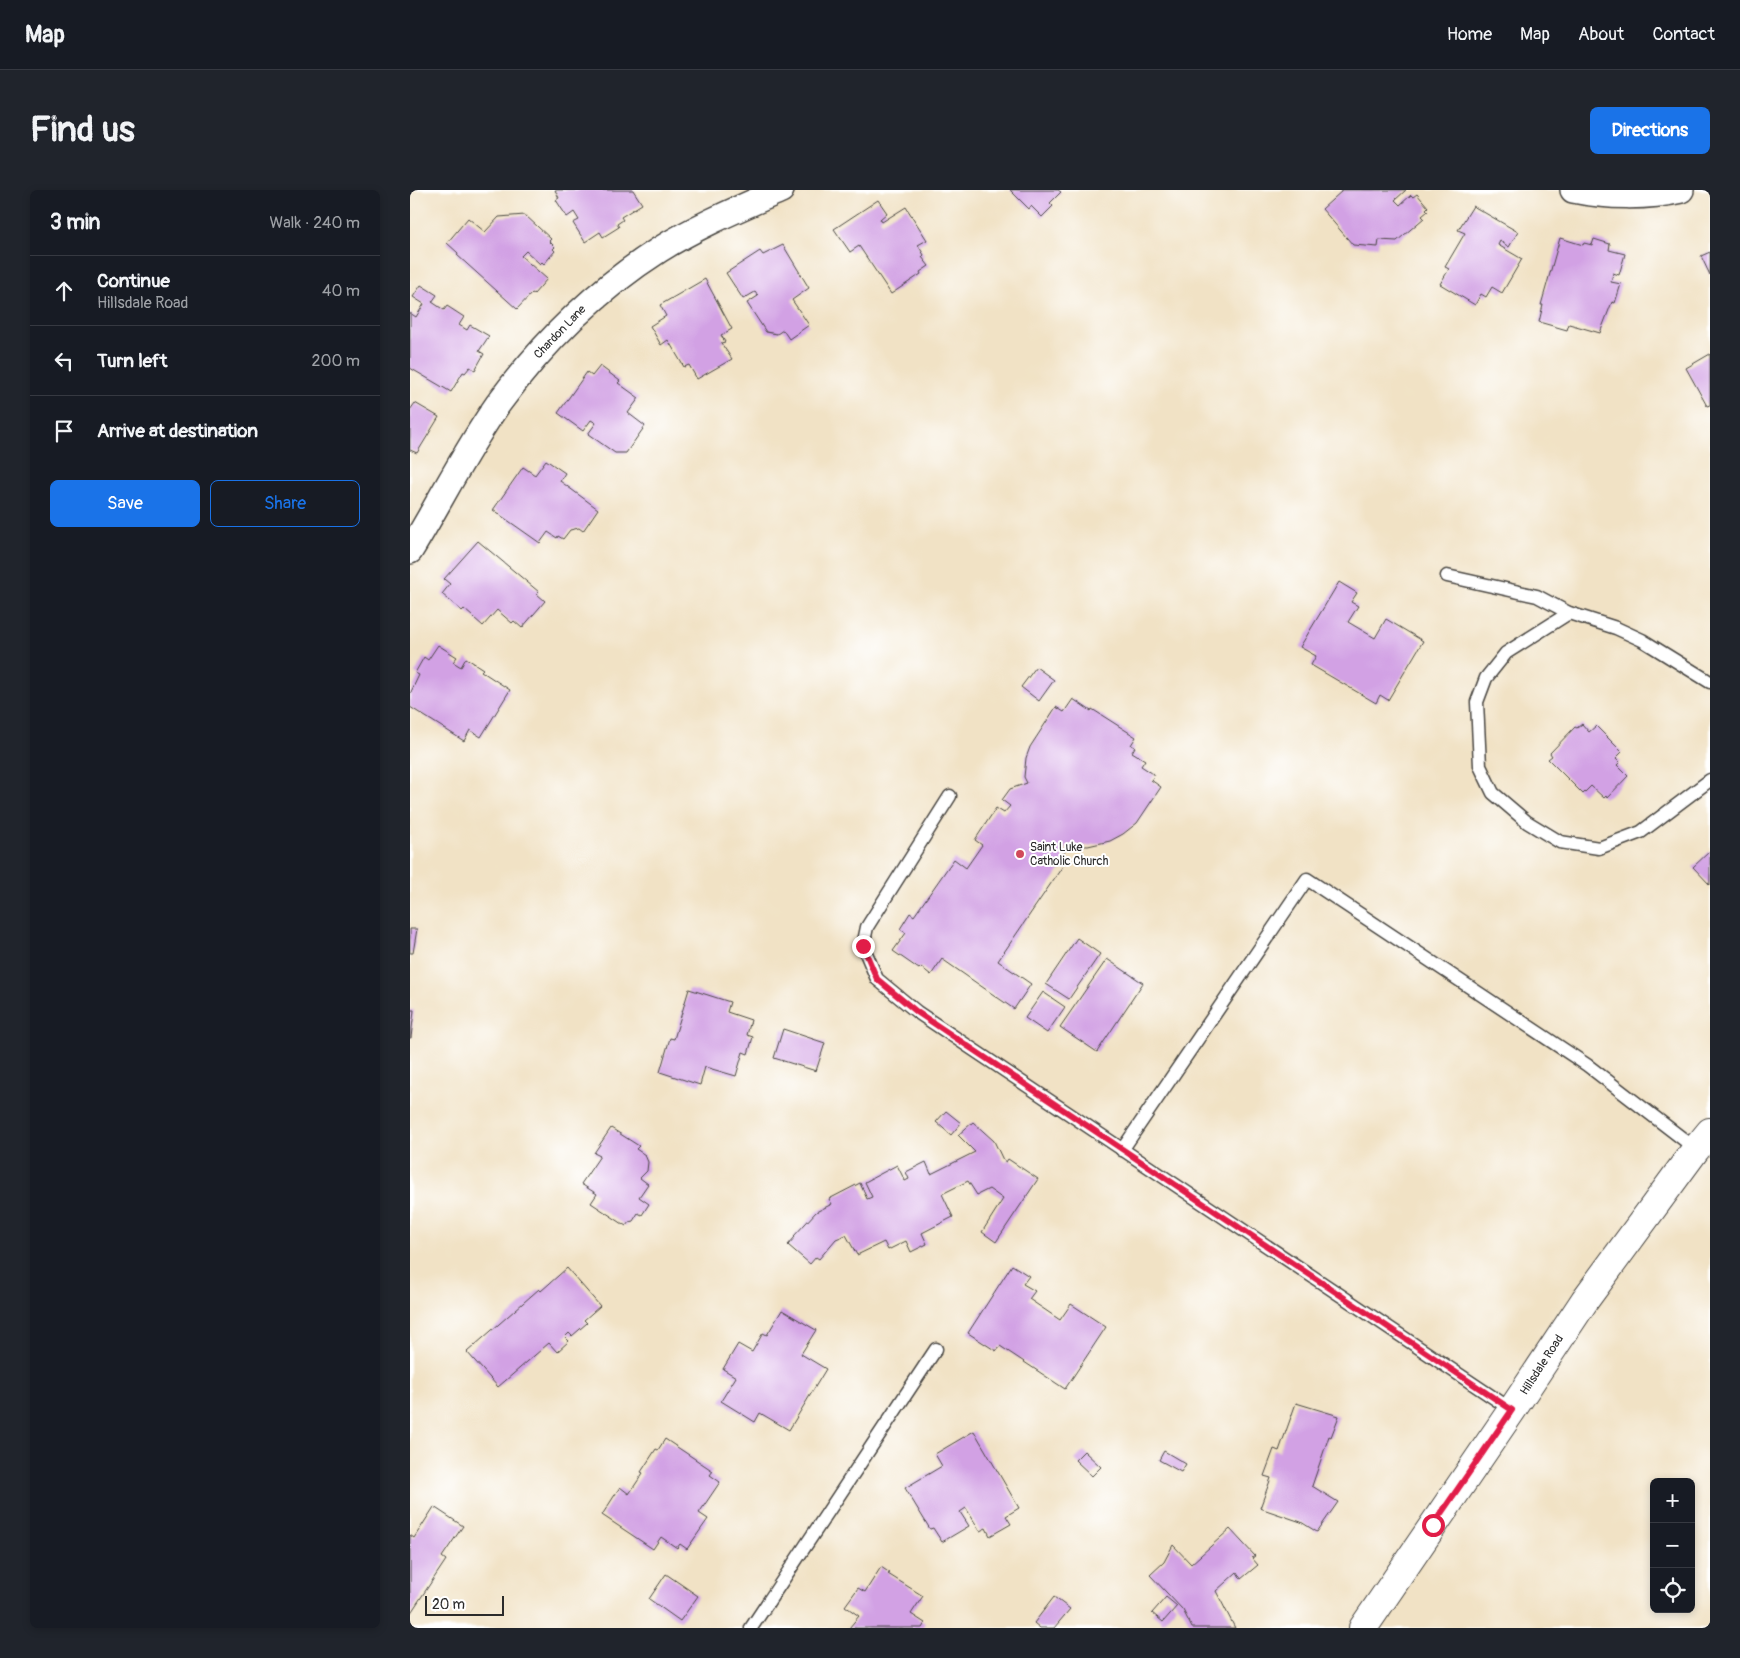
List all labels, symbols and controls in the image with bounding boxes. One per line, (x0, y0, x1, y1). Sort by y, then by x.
text: Map (25, 20, 65, 49)
text: Home (1447, 23, 1492, 46)
text: Map (1520, 23, 1550, 46)
text: About (1578, 23, 1624, 46)
text: Contact (1652, 23, 1715, 46)
button: Directions (1590, 107, 1710, 154)
text: Find us (30, 108, 135, 152)
text: 3 min (50, 209, 100, 236)
text: Walk · 240 m (269, 213, 360, 233)
text: Continue (97, 269, 170, 293)
icon: ahead (50, 277, 78, 305)
text: 40 m (322, 281, 360, 301)
text: Hillsdale Road (97, 293, 188, 313)
street label: Chardon Lane (531, 302, 589, 362)
icon: left (50, 347, 78, 375)
text: Turn left (97, 349, 167, 373)
text: 200 m (312, 351, 360, 371)
icon: arrive (50, 417, 78, 445)
text: Arrive at destination (97, 419, 258, 443)
button: Save (50, 480, 200, 527)
button: Share (210, 480, 360, 527)
place label: Saint Luke Catholic Church (1030, 840, 1109, 869)
marker: Saint Luke Catholic Church (1014, 848, 1026, 860)
route end (852, 935, 875, 958)
street label: Hillsdale Road (1517, 1332, 1567, 1398)
map controls (1650, 1478, 1695, 1613)
button: + (1650, 1478, 1695, 1523)
route start (1422, 1514, 1445, 1537)
button: − (1650, 1523, 1695, 1568)
button: locate (1650, 1568, 1695, 1613)
scale bar (425, 1593, 504, 1616)
text: 20 m (432, 1596, 465, 1613)

